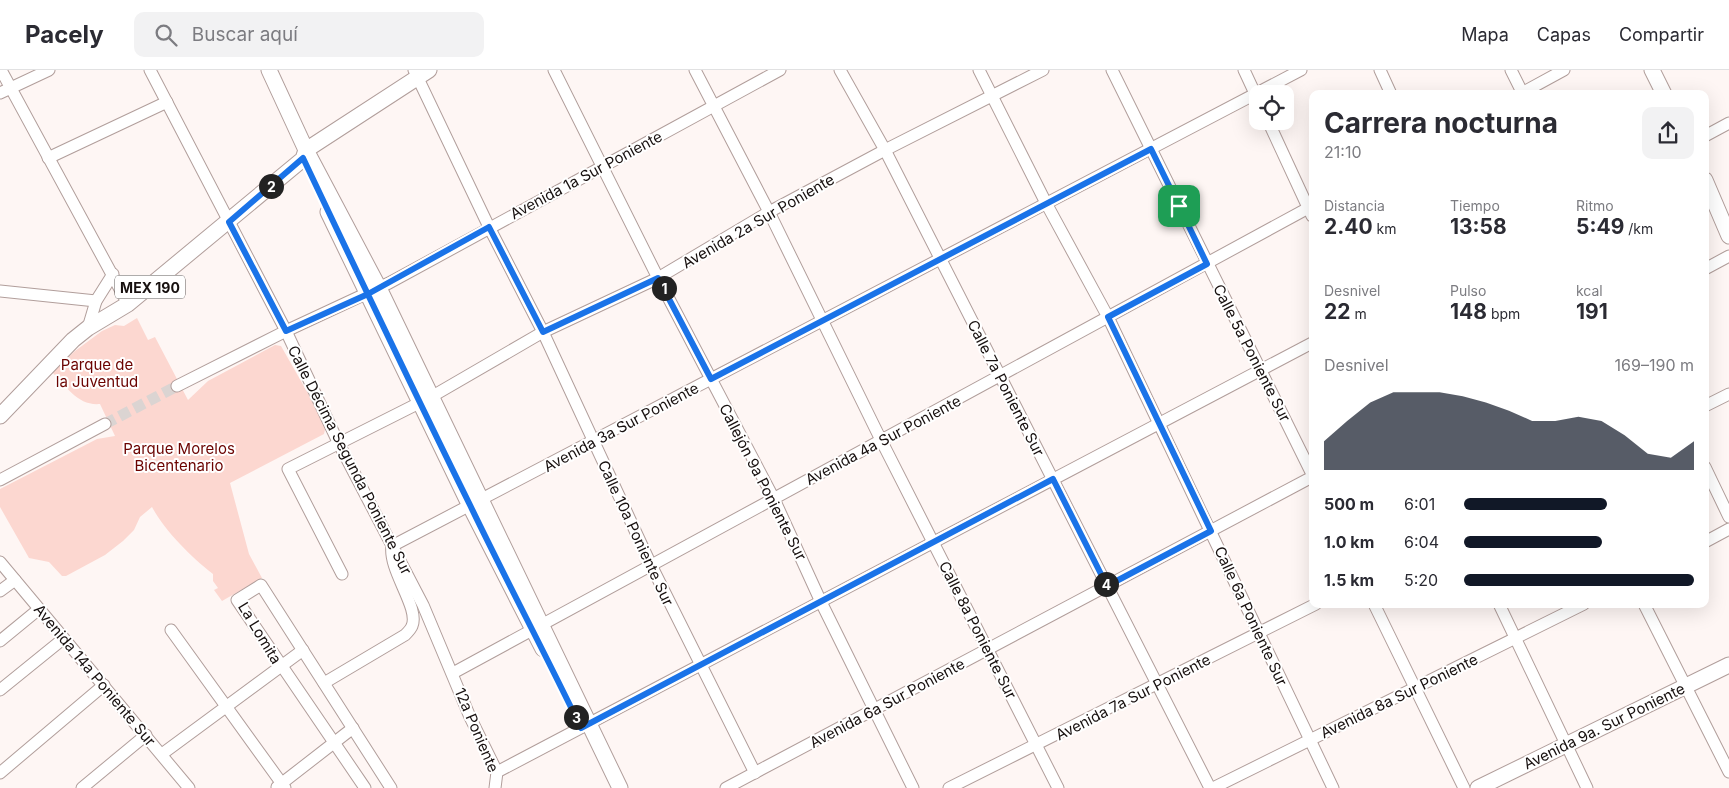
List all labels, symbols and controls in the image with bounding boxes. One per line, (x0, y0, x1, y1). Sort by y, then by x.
search box (134, 12, 484, 57)
text: Pacely (25, 20, 104, 49)
icon: search (152, 21, 180, 49)
text: Buscar aquí (192, 23, 298, 46)
text: Mapa (1461, 24, 1509, 45)
text: Capas (1537, 24, 1591, 45)
text: Compartir (1619, 24, 1704, 45)
map controls (1249, 85, 1294, 130)
button: locate (1249, 85, 1294, 130)
text: Carrera nocturna (1324, 106, 1558, 140)
button: share (1642, 107, 1694, 159)
street label: Avenida 1a Sur Poniente (507, 127, 665, 223)
text: 21:10 (1324, 142, 1361, 162)
street label: Avenida 2a Sur Poniente (678, 170, 838, 272)
pin: 2 (258, 174, 284, 198)
text: 2 (267, 178, 276, 195)
pin (1158, 185, 1200, 227)
icon: arrive (1165, 192, 1193, 220)
text: Distancia (1324, 197, 1385, 214)
text: Tiempo (1450, 197, 1500, 214)
text: Ritmo (1576, 197, 1614, 214)
text: 2.40 (1324, 214, 1373, 239)
text: 13:58 (1450, 214, 1507, 239)
text: 5:49 (1576, 214, 1624, 239)
text: km (1373, 220, 1397, 237)
text: /km (1624, 220, 1653, 237)
road number: MEX 190 (115, 276, 185, 298)
pin: 1 (652, 276, 676, 300)
text: 1 (661, 280, 668, 297)
street label: Calle 5a Poniente Sur (1209, 281, 1295, 425)
text: Desnivel (1324, 282, 1380, 299)
text: Pulso (1450, 282, 1486, 299)
text: kcal (1576, 282, 1603, 299)
text: 22 (1324, 299, 1350, 324)
text: 148 (1450, 299, 1487, 324)
text: 191 (1576, 299, 1608, 324)
text: m (1350, 305, 1367, 322)
text: bpm (1487, 305, 1520, 322)
street label: Calle 7a Poniente Sur (963, 317, 1049, 460)
street label: Calle Décima Segunda Poniente Sur (284, 342, 416, 578)
park label: Parque de la Juventud (56, 355, 138, 391)
text: Desnivel (1324, 355, 1389, 375)
text: 169–190 m (1615, 355, 1694, 375)
street label: Avenida 3a Sur Poniente (540, 378, 702, 476)
street label: Avenida 4a Sur Poniente (802, 391, 964, 489)
street label: Callejón 9a Poniente Sur (715, 400, 811, 564)
park label: Parque Morelos Bicentenario (123, 439, 235, 475)
street label: Calle 10a Poniente Sur (594, 457, 678, 609)
text: 500 m (1324, 494, 1374, 514)
text: 6:01 (1404, 494, 1435, 514)
text: 1.0 km (1324, 532, 1374, 552)
text: 6:04 (1404, 532, 1439, 552)
street label: Calle 6a Poniente Sur (1210, 543, 1292, 689)
street label: Calle 8a Poniente Sur (935, 558, 1021, 702)
text: 1.5 km (1324, 570, 1374, 590)
text: 5:20 (1404, 570, 1438, 590)
pin: 4 (1094, 572, 1118, 596)
text: 4 (1102, 576, 1111, 593)
street label: La Lomita (234, 599, 286, 667)
street label: Avenida 14a Poniente Sur (30, 600, 160, 750)
street label: Avenida 7a Sur Poniente (1052, 650, 1214, 744)
street label: Avenida 8a Sur Poniente (1317, 650, 1481, 742)
street label: Avenida 6a Sur Poniente (806, 654, 968, 752)
street label: Avenida 9a. Sur Poniente (1520, 679, 1688, 773)
street label: 12a Poniente (451, 685, 503, 775)
pin: 3 (564, 704, 588, 730)
text: 3 (572, 709, 581, 726)

